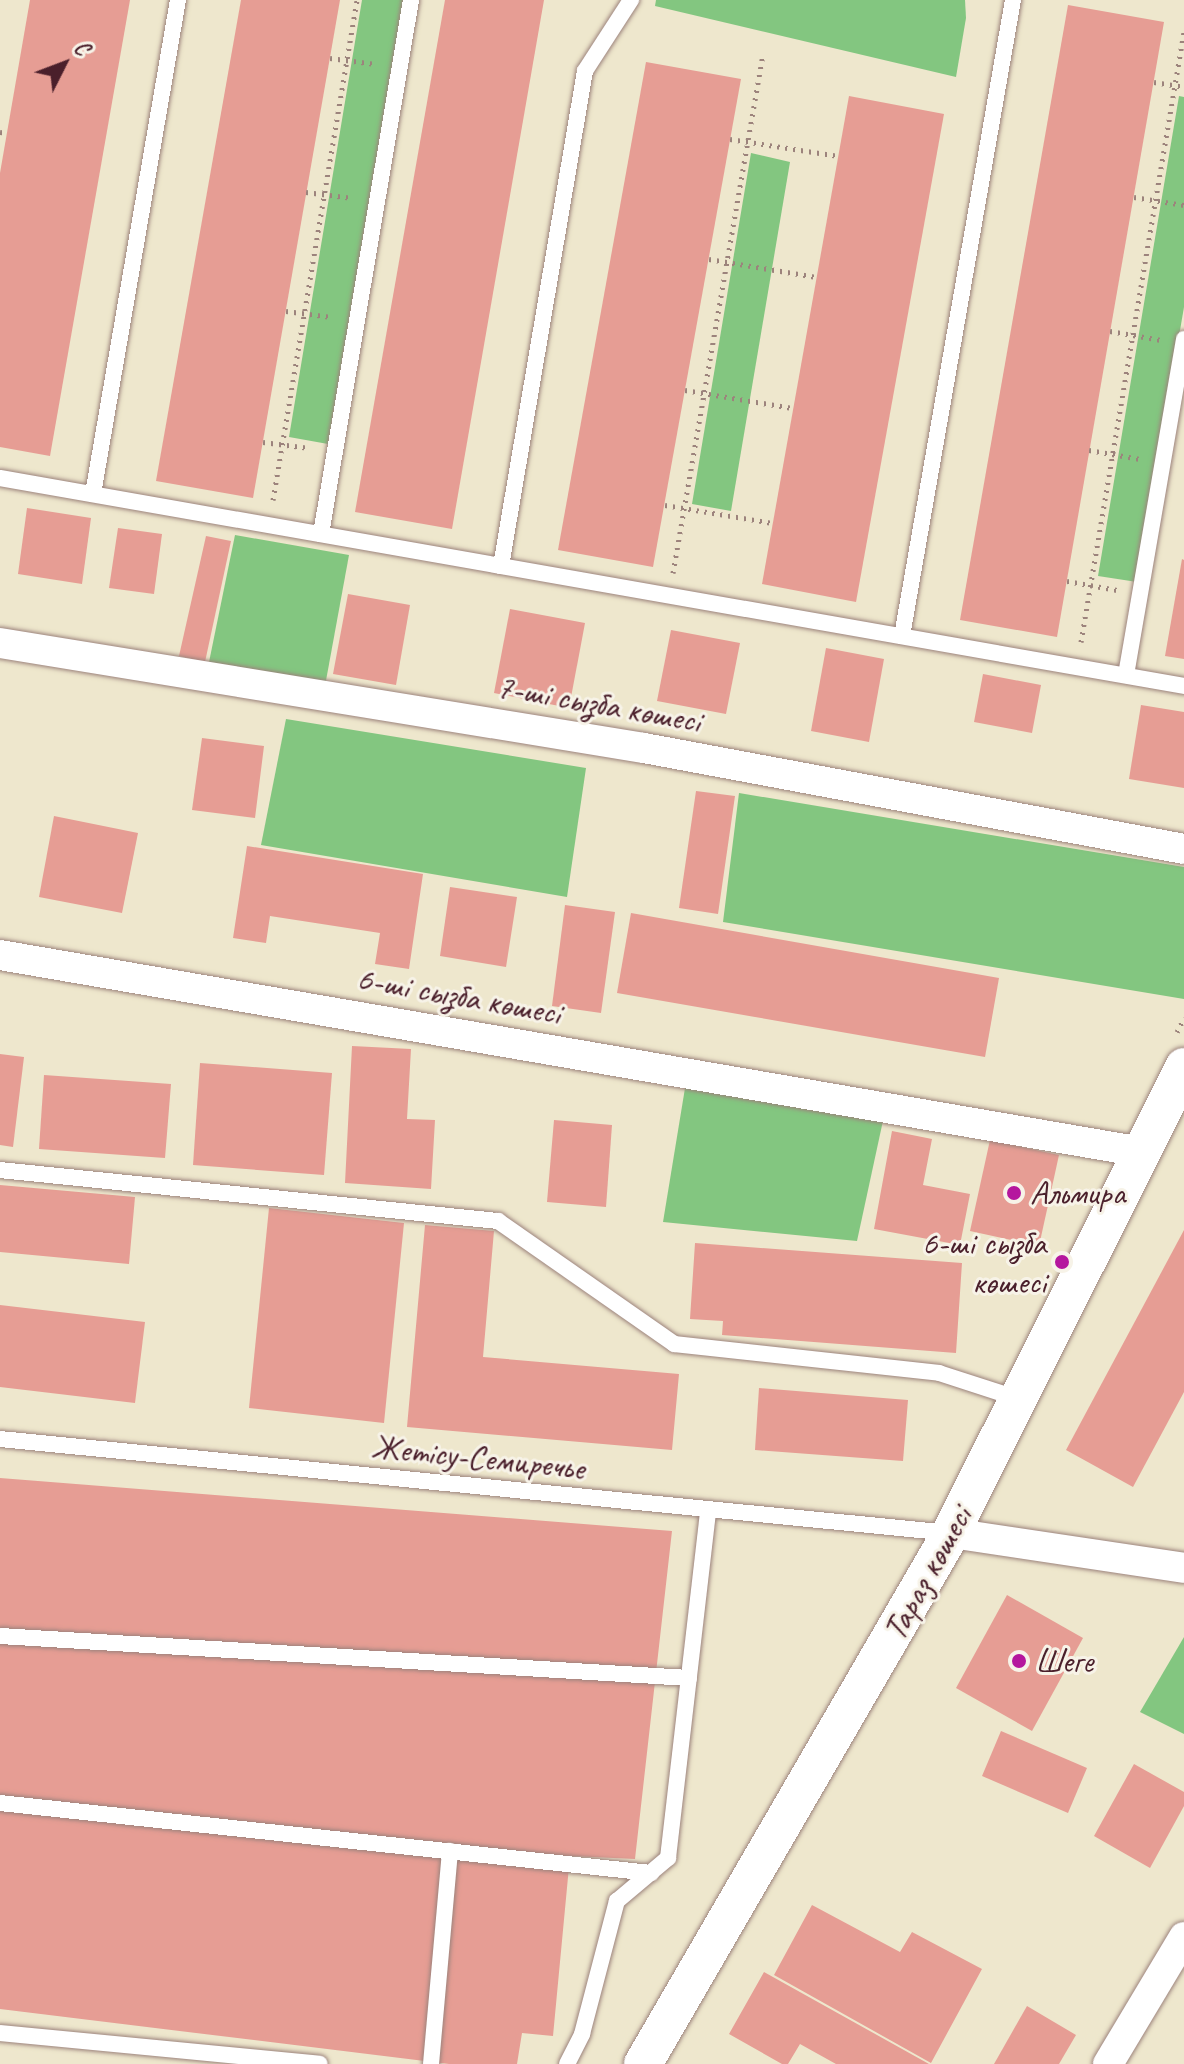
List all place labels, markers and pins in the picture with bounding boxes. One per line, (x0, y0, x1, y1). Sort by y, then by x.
place label: Альмира (1030, 1173, 1125, 1213)
marker: Альмира (1005, 1184, 1023, 1202)
place label: 6-ші сызба көшесі (922, 1222, 1046, 1302)
marker: 6-ші сызба көшесі (1053, 1253, 1071, 1271)
place label: Шеге (1035, 1641, 1093, 1681)
marker: Шеге (1010, 1652, 1028, 1670)

